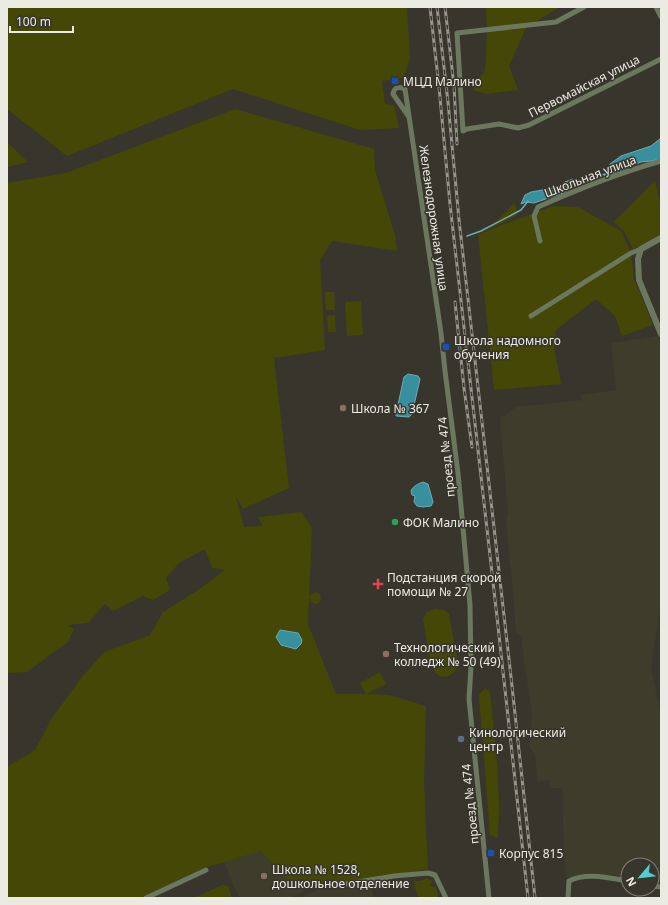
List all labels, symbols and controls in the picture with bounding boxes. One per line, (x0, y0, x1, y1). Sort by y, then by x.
scale bar (10, 8, 73, 34)
text: 100 m (16, 13, 51, 30)
street label: Первомайская улица (525, 51, 643, 121)
place label: МЦД Малино (403, 73, 482, 90)
marker: МЦД Малино (390, 76, 400, 86)
street label: Железнодорожная улица (415, 144, 453, 292)
street label: Школьная улица (542, 151, 638, 201)
place label: Школа надомного обучения (454, 332, 561, 363)
marker: Школа надомного обучения (441, 342, 451, 352)
place label: Школа № 367 (351, 400, 430, 417)
marker: Школа № 367 (338, 403, 348, 413)
street label: проезд № 474 (433, 416, 459, 498)
place label: ФОК Малино (403, 514, 479, 531)
marker: ФОК Малино (390, 517, 400, 527)
place label: Подстанция скорой помощи № 27 (387, 569, 502, 600)
marker: Подстанция скорой помощи № 27 (372, 578, 384, 590)
place label: Технологический колледж № 50 (49) (394, 639, 501, 670)
marker: Технологический колледж № 50 (49) (381, 649, 391, 659)
place label: Кинологический центр (469, 724, 566, 755)
marker: Кинологический центр (456, 734, 466, 744)
street label: проезд № 474 (457, 763, 483, 845)
place label: Корпус 815 (499, 845, 563, 862)
marker: Корпус 815 (486, 848, 496, 858)
north arrow (620, 857, 660, 897)
place label: Школа № 1528, дошкольное отделение (272, 861, 410, 892)
marker: Школа № 1528, дошкольное отделение (259, 871, 269, 881)
text: N (622, 874, 639, 889)

